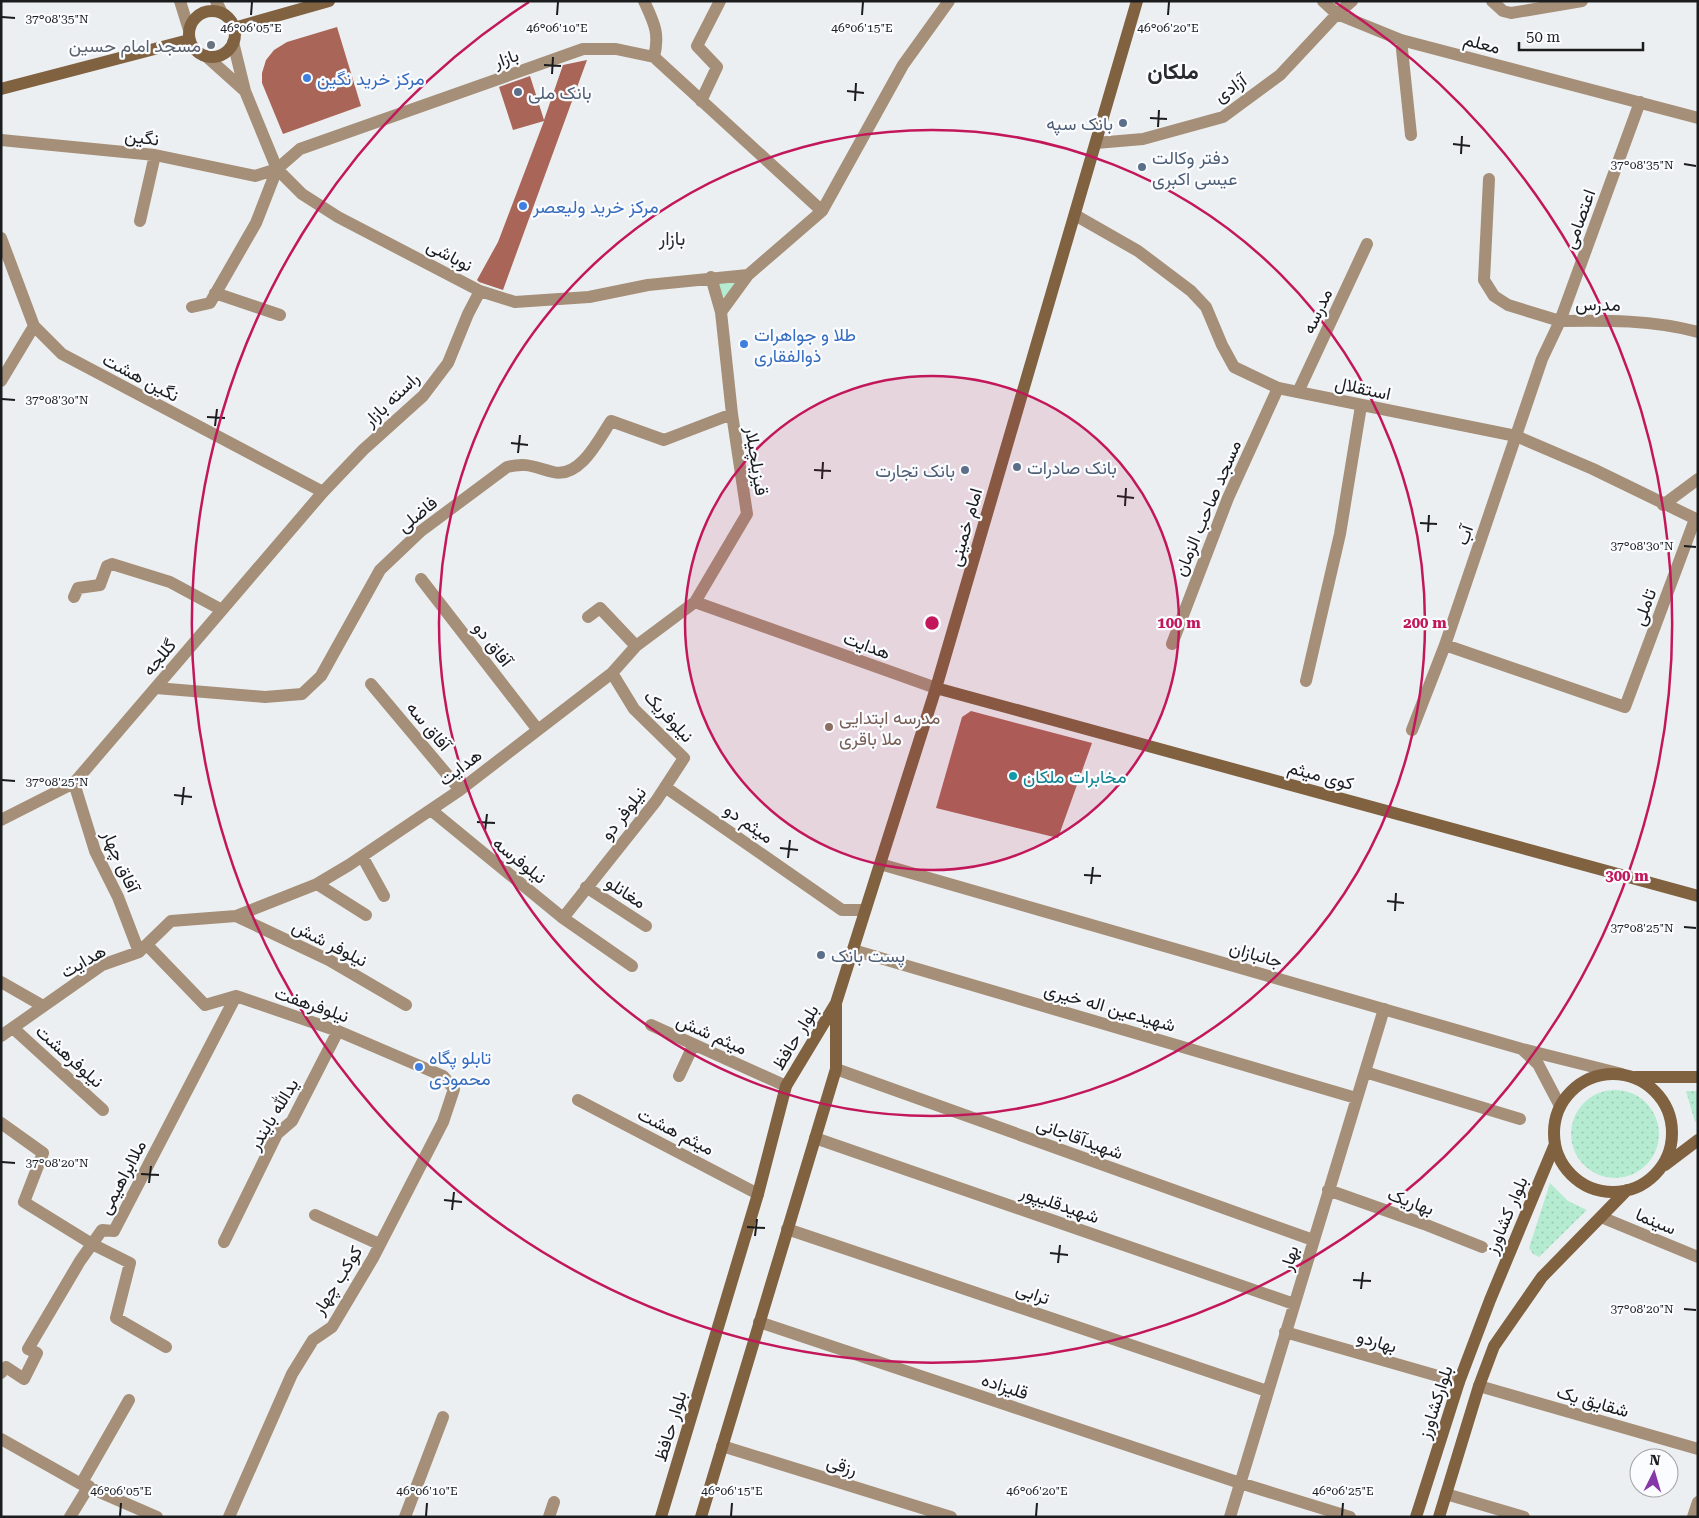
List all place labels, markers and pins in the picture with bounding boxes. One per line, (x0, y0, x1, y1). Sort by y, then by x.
place label: مسجد امام حسین (69, 35, 201, 58)
marker: مسجد امام حسین (205, 39, 217, 51)
place label: مرکز خرید نگین (317, 68, 425, 90)
marker: مرکز خرید نگین (301, 72, 313, 84)
place label: بانک ملی (528, 82, 592, 104)
marker: بانک ملی (512, 86, 524, 98)
place label: بانک سپه (1046, 113, 1113, 136)
marker: بانک سپه (1117, 117, 1129, 129)
place label: دفتر وکالت عیسی اکبری (1152, 147, 1237, 190)
marker: دفتر وکالت عیسی اکبری (1136, 161, 1148, 173)
place label: مرکز خرید ولیعصر (532, 196, 659, 218)
marker: مرکز خرید ولیعصر (517, 200, 529, 212)
place label: طلا و جواهرات ذوالفقاری (754, 324, 856, 367)
marker: طلا و جواهرات ذوالفقاری (738, 338, 750, 350)
place label: بانک صادرات (1027, 457, 1117, 479)
place label: بانک تجارت (875, 460, 955, 482)
marker: بانک صادرات (1011, 461, 1023, 473)
marker: بانک تجارت (959, 464, 971, 476)
centre of rings (923, 614, 941, 632)
place label: مدرسه ابتدایی ملا باقری (839, 707, 940, 750)
marker: مدرسه ابتدایی ملا باقری (823, 721, 835, 733)
place label: مخابرات ملکان (1023, 766, 1126, 788)
marker: مخابرات ملکان (1007, 770, 1019, 782)
place label: پست بانک (831, 945, 905, 968)
marker: پست بانک (815, 949, 827, 961)
place label: تابلو پگاه محمودی (429, 1047, 491, 1090)
marker: تابلو پگاه محمودی (413, 1061, 425, 1073)

